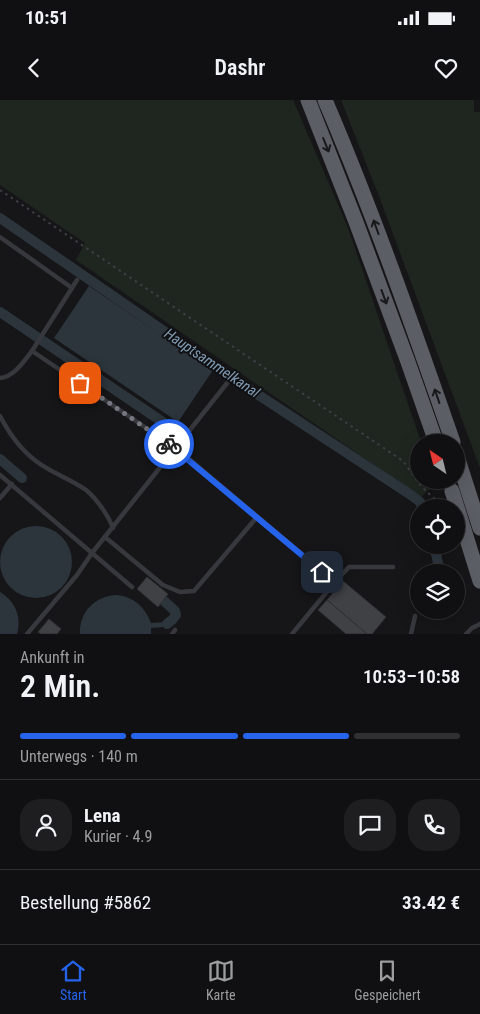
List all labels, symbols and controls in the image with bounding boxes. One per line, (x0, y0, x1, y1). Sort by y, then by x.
text: 10:51 (25, 6, 69, 29)
icon: back (20, 54, 48, 82)
icon: heart (432, 54, 460, 82)
text: Dashr (215, 55, 265, 80)
one-way arrow (322, 137, 332, 152)
one-way arrow (371, 220, 380, 235)
one-way arrow (380, 289, 389, 304)
water label: Hauptsammelkanal (161, 324, 264, 402)
pin (59, 362, 101, 404)
icon: bag (66, 369, 94, 397)
one-way arrow (432, 389, 441, 405)
courier (144, 419, 194, 469)
icon: bike (155, 430, 183, 458)
north arrow (410, 434, 465, 489)
map controls (410, 434, 465, 619)
button: locate (410, 499, 465, 554)
pin (301, 551, 343, 593)
icon: home (308, 558, 336, 586)
button: layers (410, 564, 465, 619)
text: Ankunft in (20, 648, 85, 667)
text: 10:53–10:58 (363, 665, 460, 688)
text: 2 Min. (20, 667, 100, 705)
text: Unterwegs · 140 m (20, 747, 138, 766)
button: person (20, 799, 72, 851)
button: chat (344, 799, 396, 851)
button: phone (408, 799, 460, 851)
text: Lena (84, 804, 121, 827)
text: Kurier · 4.9 (84, 827, 152, 846)
text: Bestellung #5862 (20, 891, 151, 914)
text: 33.42 € (402, 891, 460, 914)
tab: Start (59, 957, 87, 1003)
tab: Karte (206, 957, 236, 1003)
tab: Gespeichert (354, 957, 421, 1003)

